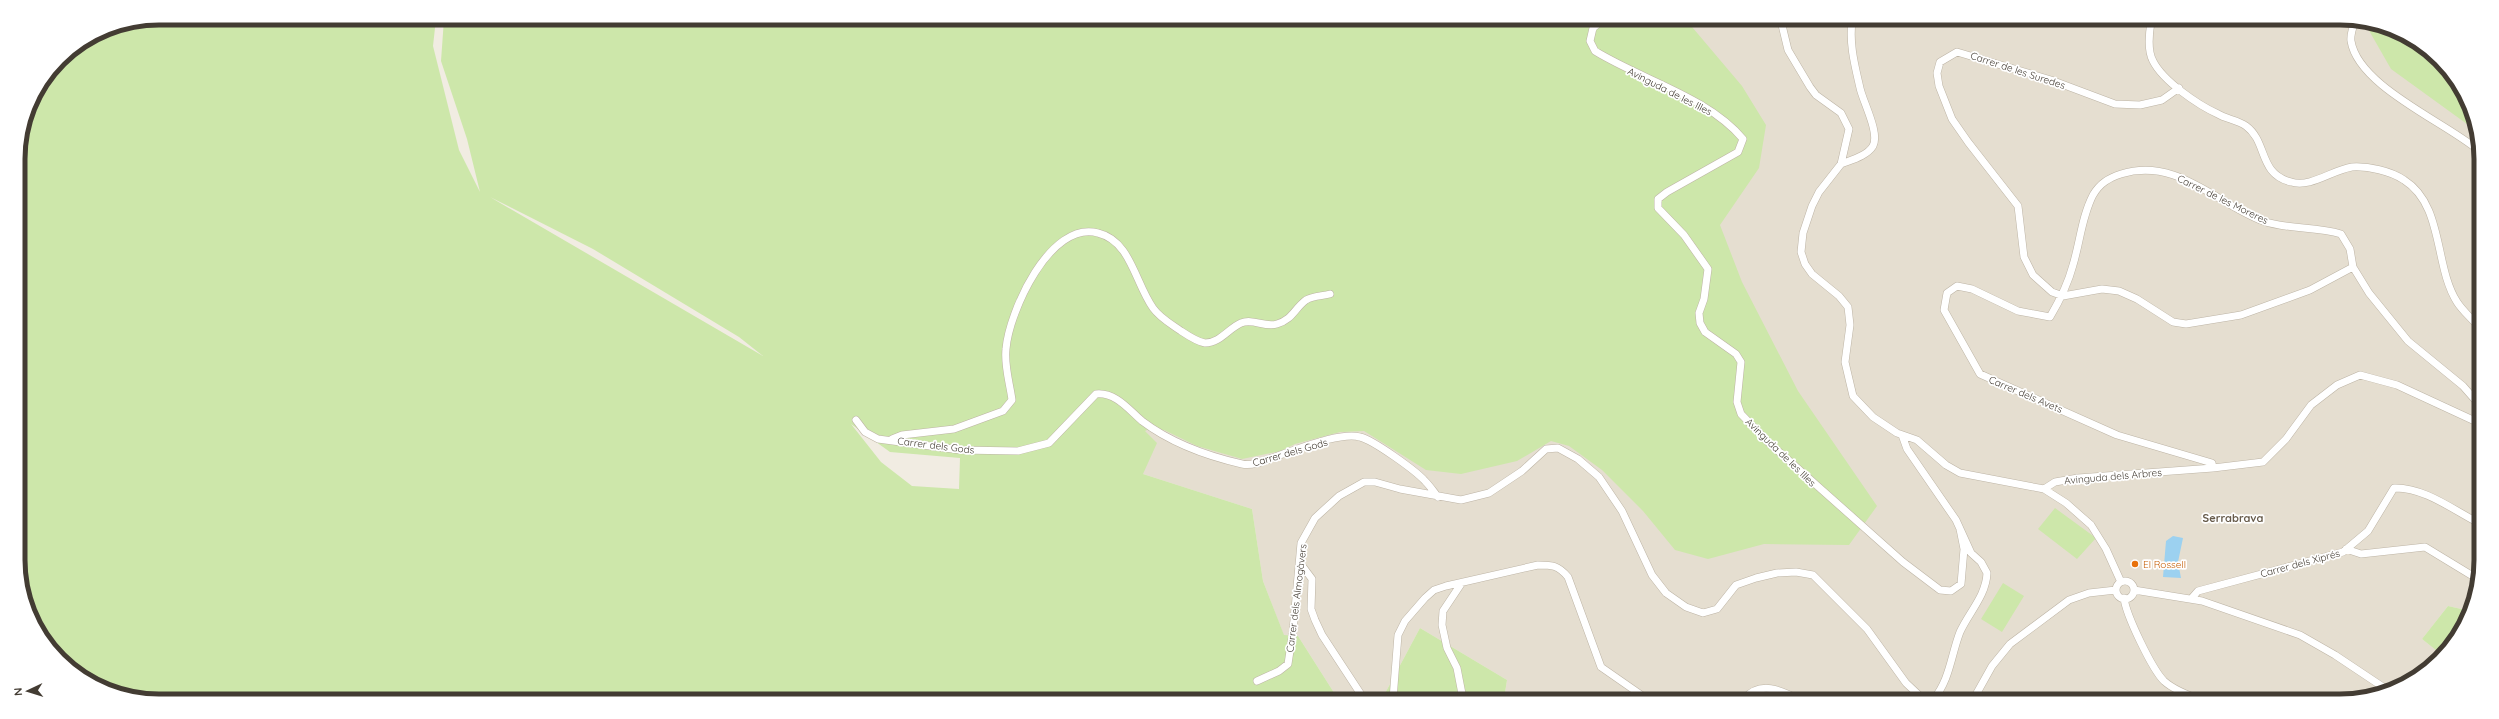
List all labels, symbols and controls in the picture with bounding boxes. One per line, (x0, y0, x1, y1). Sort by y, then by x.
street label: Carrer de les Suredes (1969, 49, 2067, 92)
street label: Avinguda de les Illes (1625, 65, 1714, 119)
street label: Carrer de les Moreres (2175, 172, 2271, 227)
street label: Carrer dels Avets (1987, 373, 2065, 416)
street label: Avinguda de les Illes (1743, 415, 1819, 490)
street label: Carrer dels Gods (897, 434, 975, 457)
street label: Carrer dels Gods (1251, 435, 1329, 469)
street label: Avinguda dels Arbres (2064, 466, 2163, 487)
district label: Serrabrava (2203, 511, 2263, 525)
street label: Carrer dels Almogàvers (1283, 543, 1310, 653)
street label: Carrer dels Xiprés (2259, 547, 2342, 580)
place label: El Rossell (2143, 558, 2186, 571)
marker: El Rossell (2130, 559, 2140, 569)
north arrow (8, 671, 48, 711)
text: N (11, 687, 25, 696)

